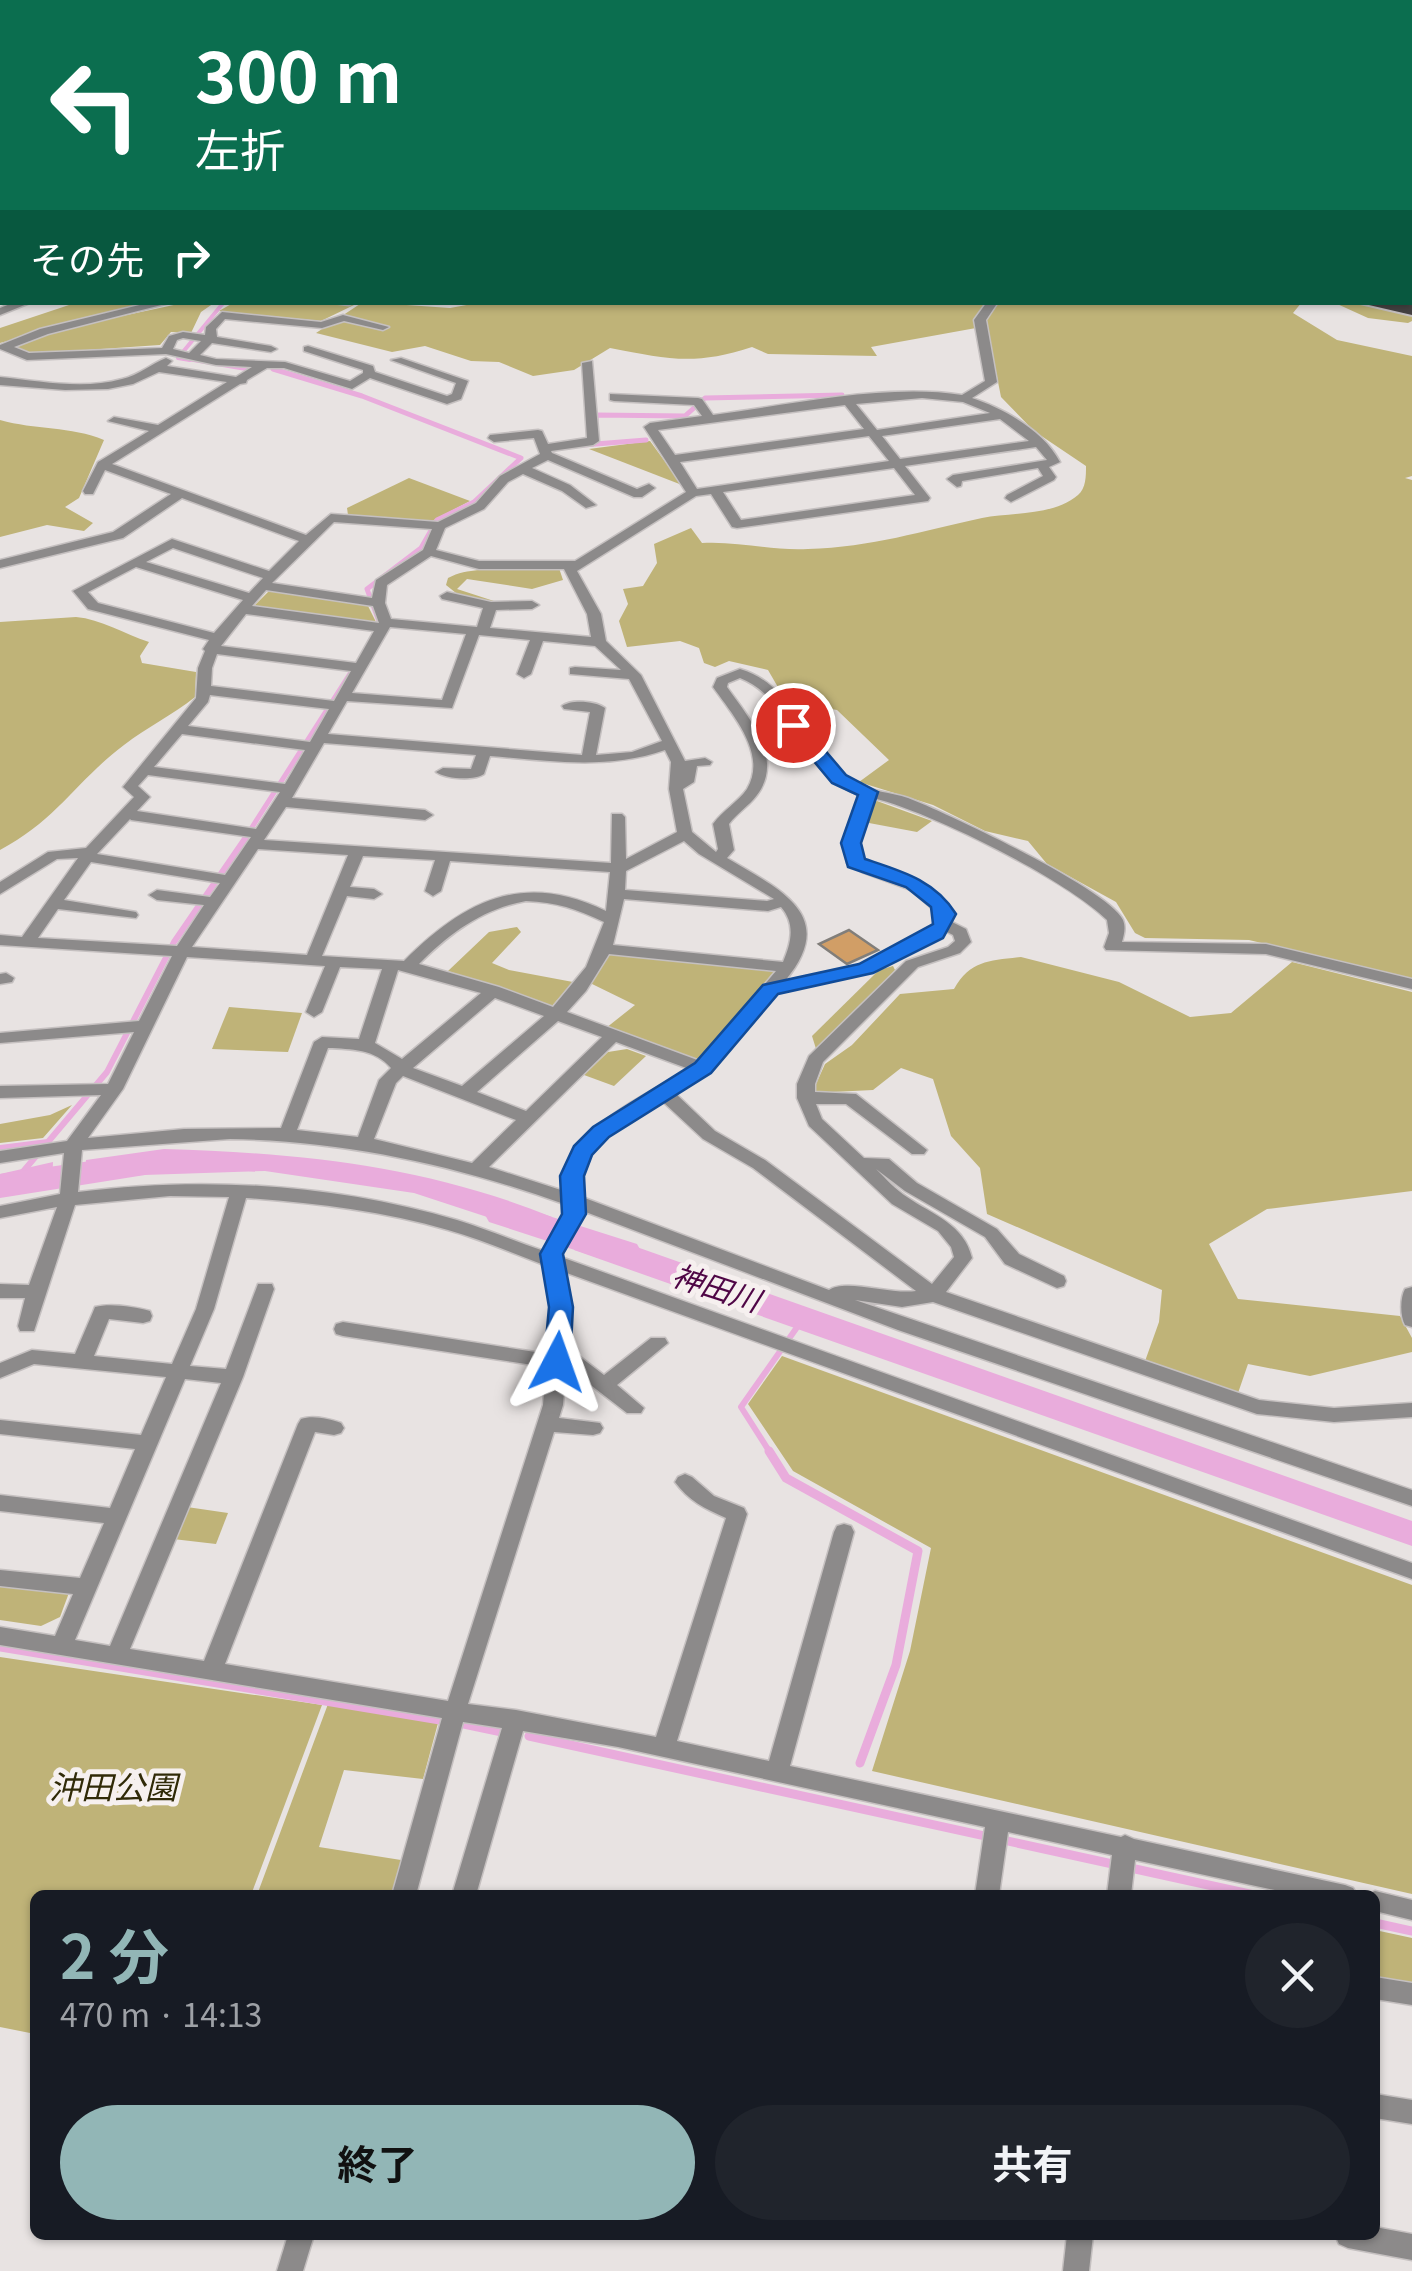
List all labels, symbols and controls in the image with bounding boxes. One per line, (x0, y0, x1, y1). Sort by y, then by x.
text: 300 m (195, 22, 402, 123)
icon: left (30, 40, 160, 170)
text: 左折 (195, 115, 285, 180)
text: その先 (30, 230, 144, 285)
icon: right (164, 230, 219, 285)
pin (751, 683, 836, 768)
icon: arrive (766, 698, 821, 753)
water label: 神田川 (667, 1251, 769, 1322)
position arrow (505, 1310, 609, 1414)
park label: 沖田公園 (49, 1762, 181, 1808)
text: 2 分 (60, 1909, 169, 1996)
button: close (1245, 1923, 1350, 2028)
text: 470 m · 14:13 (60, 1990, 262, 2036)
button: 終了 (60, 2105, 695, 2220)
button: 共有 (715, 2105, 1350, 2220)

